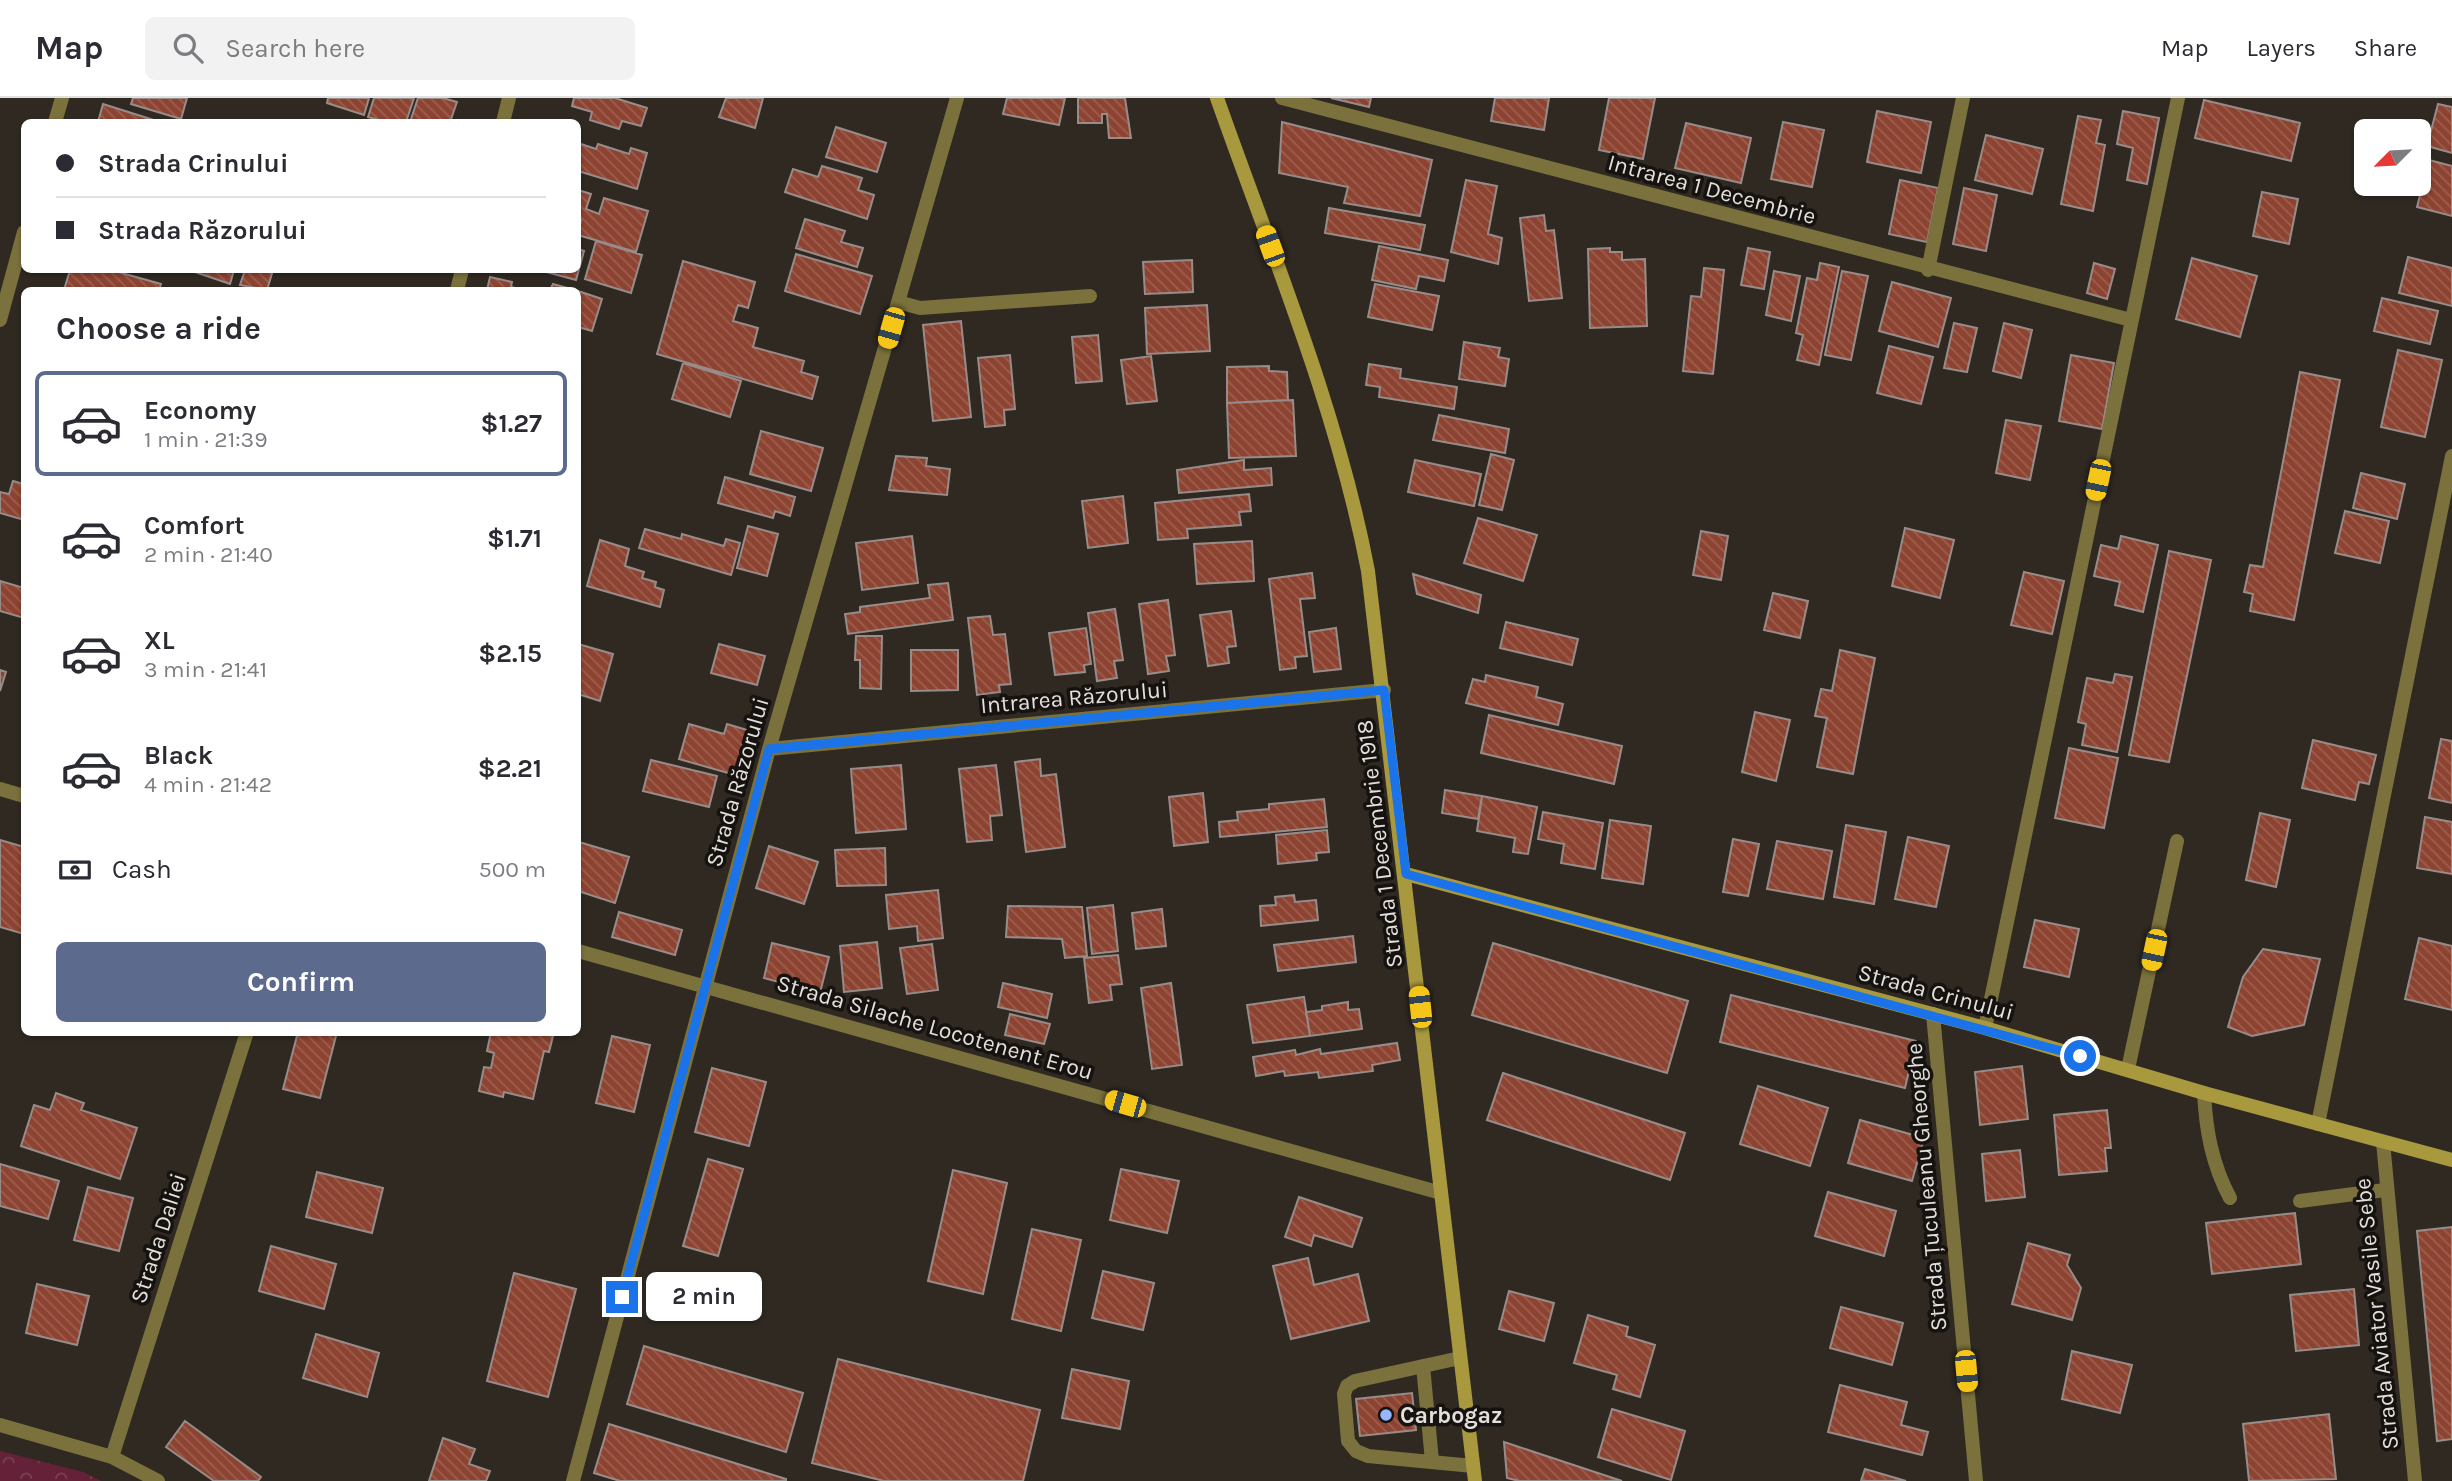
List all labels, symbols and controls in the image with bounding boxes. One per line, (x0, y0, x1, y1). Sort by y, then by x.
search box (145, 17, 635, 80)
text: Map (35, 29, 103, 67)
icon: search (169, 29, 207, 67)
text: Search here (225, 33, 365, 64)
text: Map (2161, 34, 2209, 62)
text: Layers (2247, 34, 2316, 62)
text: Share (2354, 34, 2417, 62)
north arrow (2354, 119, 2431, 196)
map controls (2354, 119, 2431, 196)
text: Strada Crinului (98, 148, 288, 179)
street label: Intrarea 1 Decembrie (1605, 149, 1819, 230)
text: Strada Răzorului (98, 215, 307, 246)
car (1253, 223, 1288, 269)
car (876, 305, 907, 351)
text: Choose a ride (56, 310, 261, 347)
icon: car (60, 392, 123, 455)
text: Economy (144, 395, 256, 426)
text: $1.27 (481, 408, 542, 439)
text: 1 min · 21:39 (144, 426, 268, 453)
car (2084, 457, 2113, 503)
icon: car (60, 507, 123, 570)
text: Comfort (144, 510, 245, 541)
text: $1.71 (487, 523, 542, 554)
text: 2 min · 21:40 (144, 541, 273, 568)
icon: car (60, 622, 123, 685)
text: XL (144, 625, 175, 656)
text: $2.15 (478, 638, 542, 669)
text: 3 min · 21:41 (144, 656, 267, 683)
street label: Intrarea Răzorului (979, 676, 1169, 719)
street label: Strada Răzorului (700, 694, 775, 870)
street label: Strada 1 Decembrie 1918 (1351, 719, 1408, 969)
icon: car (60, 737, 123, 800)
text: Black (144, 740, 213, 771)
text: $2.21 (478, 753, 542, 784)
text: 4 min · 21:42 (144, 771, 272, 798)
icon: cash (56, 851, 94, 889)
text: Cash (112, 854, 172, 885)
text: 500 m (479, 856, 546, 883)
car (2140, 927, 2169, 973)
button: Confirm (56, 942, 546, 1022)
street label: Strada Crinului (1855, 959, 2016, 1026)
street label: Strada Silache Locotenent Erou (774, 969, 1096, 1086)
car (1408, 985, 1433, 1029)
route start (2064, 1040, 2096, 1072)
street label: Strada Țuculeanu Gheorghe (1900, 1042, 1953, 1332)
car (1102, 1088, 1149, 1120)
street label: Strada Daliei (125, 1170, 192, 1307)
street label: Strada Aviator Vasile Sebe (2349, 1177, 2404, 1451)
callout: 2 min (646, 1272, 762, 1322)
route end (606, 1281, 638, 1313)
text: 2 min (672, 1283, 736, 1310)
car (1954, 1349, 1979, 1393)
place label: Carbogaz (1400, 1402, 1502, 1429)
marker: Carbogaz (1378, 1407, 1394, 1423)

